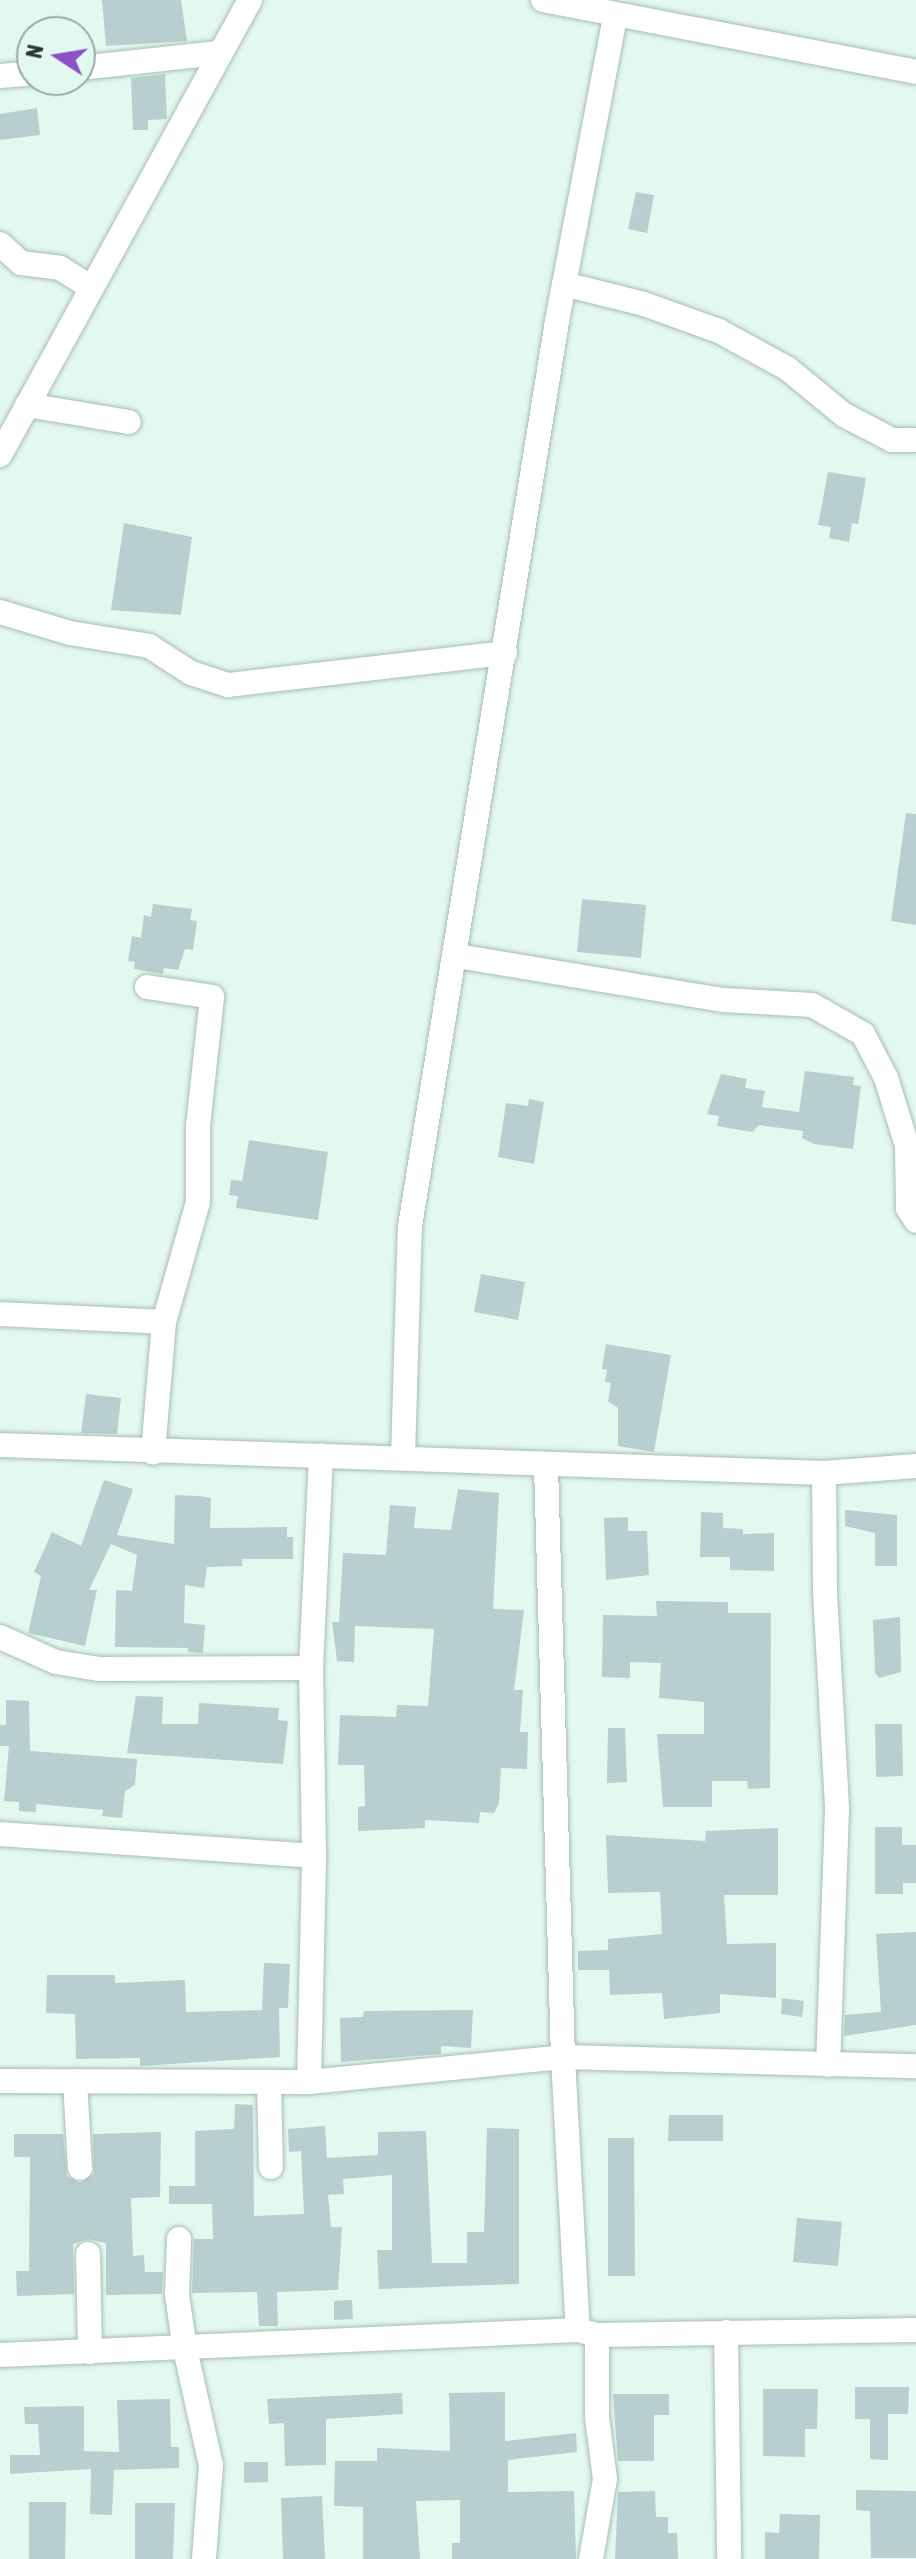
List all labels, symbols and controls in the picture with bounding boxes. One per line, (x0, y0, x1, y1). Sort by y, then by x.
north arrow (16, 16, 96, 96)
text: N (20, 42, 49, 60)

